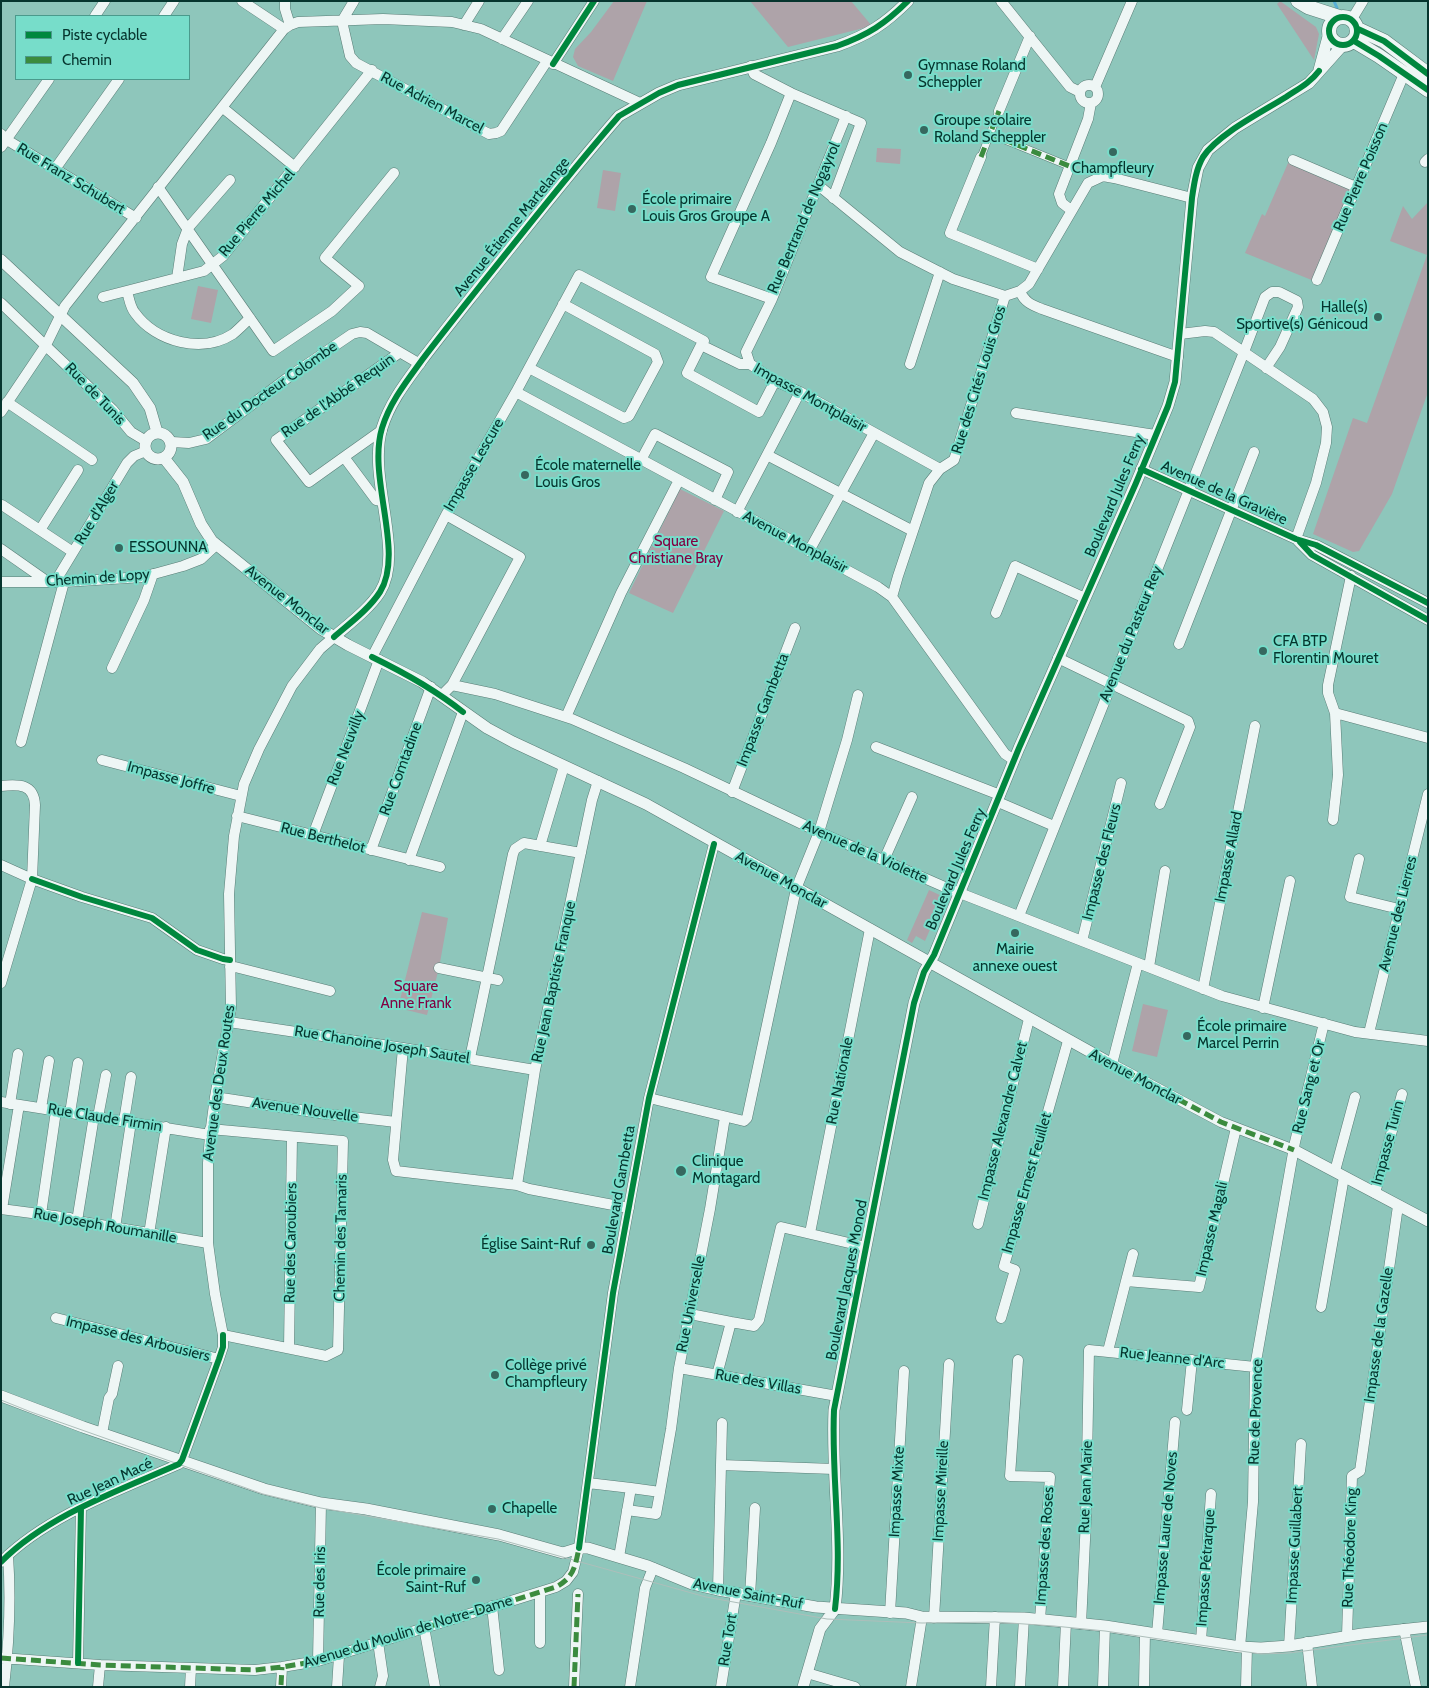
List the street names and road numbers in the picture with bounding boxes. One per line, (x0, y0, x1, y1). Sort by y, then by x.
street label: Rue Adrien Marcel (377, 68, 487, 138)
street label: Rue Pierre Poisson (1330, 120, 1392, 234)
street label: Rue Franz Schubert (14, 140, 128, 218)
street label: Rue Bertrand de Nogayrol (764, 140, 844, 296)
street label: Avenue Étienne Martelange (450, 154, 574, 300)
street label: Rue Pierre Michel (215, 166, 299, 260)
street label: Rue des Cités Louis Gros (948, 304, 1010, 456)
street label: Rue du Docteur Colombe (199, 338, 341, 444)
street label: Rue de l'Abbé Requin (278, 350, 398, 442)
street label: Rue de Tunis (61, 359, 129, 429)
street label: Impasse Montplaisir (751, 360, 869, 436)
street label: Impasse Lescure (440, 415, 508, 515)
street label: Boulevard Jules Ferry (1081, 432, 1149, 560)
street label: Avenue de la Gravière (1158, 457, 1290, 529)
street label: Rue d'Alger (71, 478, 123, 548)
street label: Avenue Monplaisir (740, 507, 850, 577)
street label: Avenue Monclar (241, 562, 333, 638)
street label: Avenue du Pasteur Rey (1096, 563, 1166, 705)
street label: Chemin de Lopy (46, 565, 150, 591)
street label: Impasse Gambetta (733, 651, 793, 769)
street label: Rue Neuvilly (323, 708, 369, 788)
street label: Rue Comtadine (376, 720, 426, 818)
street label: Impasse Joffre (125, 758, 217, 798)
street label: Impasse des Fleurs (1079, 802, 1125, 922)
street label: Boulevard Jules Ferry (922, 805, 990, 933)
street label: Impasse Allard (1211, 810, 1247, 904)
street label: Avenue de la Violette (800, 816, 930, 888)
street label: Rue Berthelot (279, 819, 367, 857)
street label: Avenue Monclar (732, 847, 830, 913)
street label: Avenue des Lierres (1375, 855, 1421, 973)
street label: Rue Jean Baptiste Franque (528, 900, 580, 1064)
street label: Avenue des Deux Routes (199, 1004, 239, 1162)
street label: Rue Chanoine Joseph Sautel (293, 1022, 471, 1068)
street label: Rue Nationale (823, 1036, 857, 1126)
street label: Rue Sang et Or (1289, 1039, 1329, 1135)
street label: Impasse Alexandre Calvet (975, 1040, 1031, 1202)
street label: Avenue Monclar (1086, 1045, 1184, 1109)
street label: Avenue Nouvelle (251, 1094, 359, 1126)
street label: Impasse Turin (1368, 1099, 1408, 1187)
street label: Rue Claude Firmin (47, 1100, 163, 1136)
street label: Impasse Ernest Feuillet (998, 1111, 1056, 1255)
street label: Boulevard Gambetta (599, 1124, 639, 1256)
street label: Chemin des Tamaris (331, 1174, 351, 1302)
street label: Impasse Magali (1192, 1180, 1232, 1278)
street label: Rue des Caroubiers (281, 1183, 301, 1303)
street label: Boulevard Jacques Monod (823, 1198, 871, 1362)
street label: Rue Joseph Roumanille (32, 1205, 178, 1247)
street label: Rue Universelle (673, 1254, 709, 1354)
street label: Impasse de la Gazelle (1361, 1266, 1397, 1404)
street label: Impasse des Arbousiers (64, 1312, 212, 1366)
street label: Rue Jeanne d'Arc (1119, 1344, 1225, 1372)
street label: Rue de Provence (1245, 1359, 1267, 1465)
street label: Rue des Villas (714, 1366, 802, 1398)
street label: Impasse Mireille (929, 1440, 953, 1542)
street label: Rue Jean Marie (1075, 1440, 1097, 1534)
street label: Impasse Mixte (886, 1446, 908, 1538)
street label: Impasse Laure de Noves (1150, 1451, 1182, 1605)
street label: Rue Jean Macé (65, 1454, 155, 1510)
street label: Impasse des Roses (1032, 1486, 1058, 1606)
street label: Impasse Guillabert (1283, 1486, 1307, 1604)
street label: Rue Théodore King (1339, 1488, 1361, 1608)
street label: Impasse Pétrarque (1193, 1509, 1219, 1627)
street label: Rue des Iris (310, 1546, 330, 1618)
street label: Avenue Saint-Ruf (692, 1575, 804, 1613)
street label: Avenue du Moulin de Notre-Dame (301, 1592, 515, 1672)
street label: Rue Tort (715, 1613, 741, 1667)

